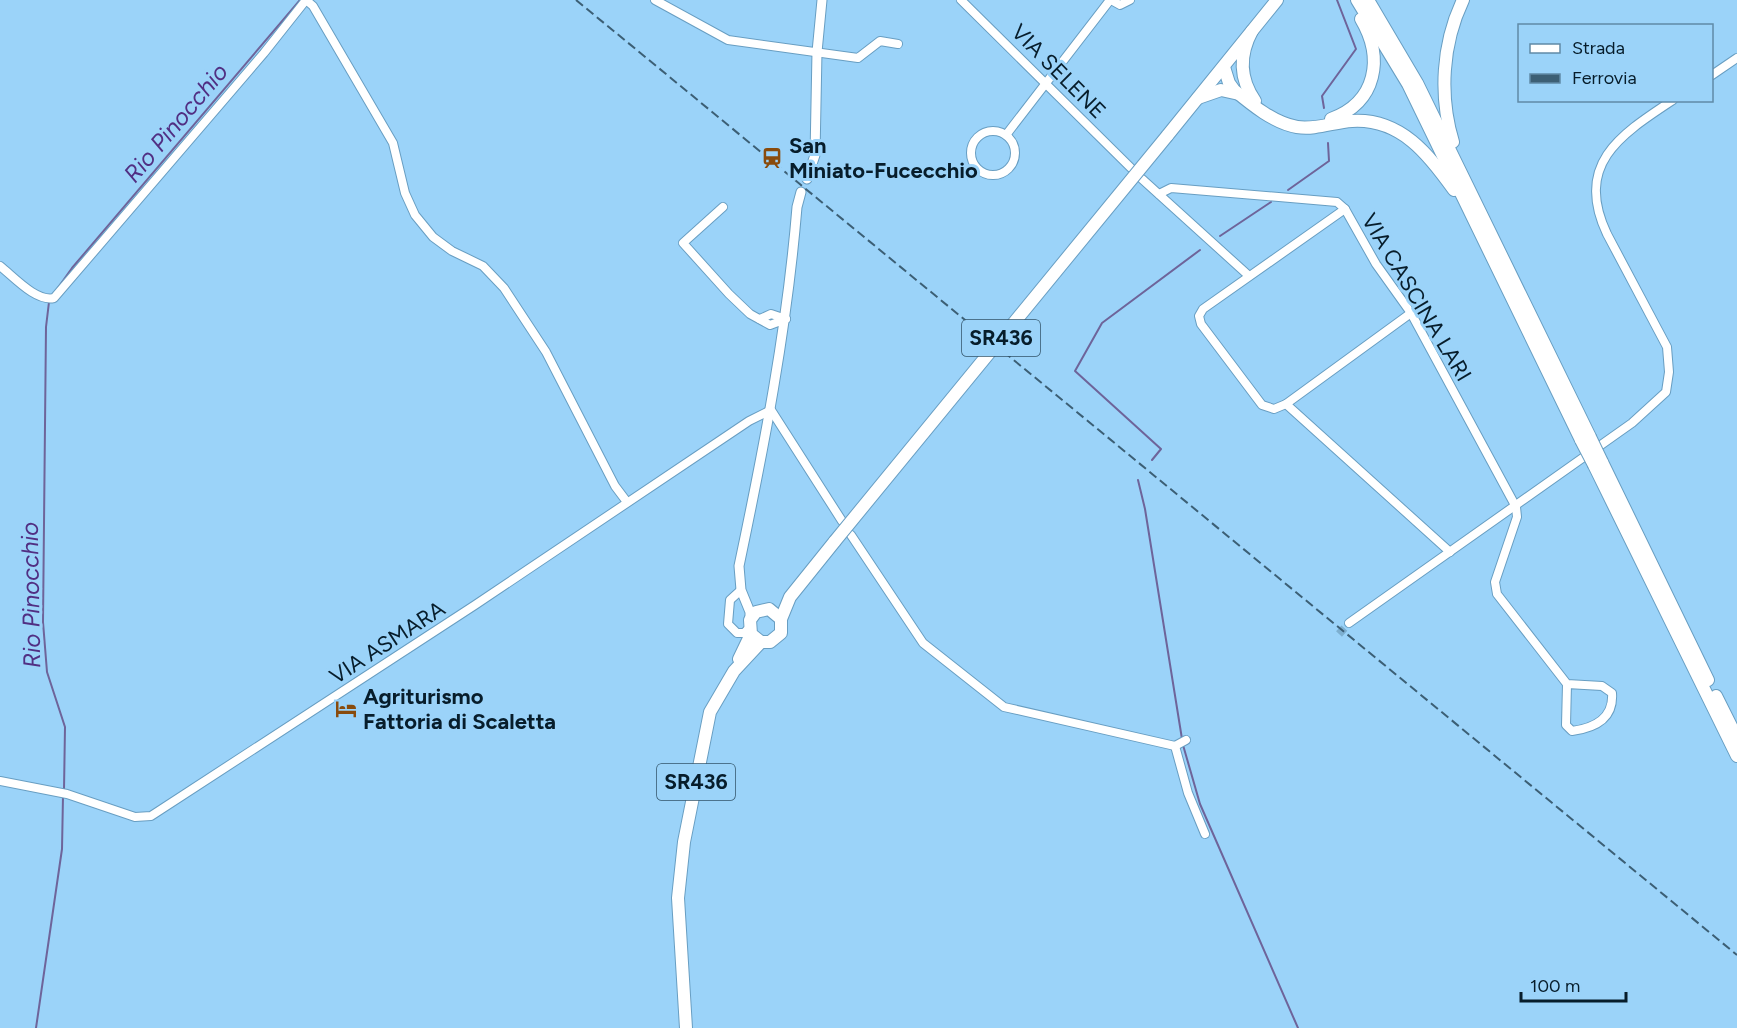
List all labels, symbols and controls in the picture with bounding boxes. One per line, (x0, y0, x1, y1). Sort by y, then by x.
street label: VIA SELENE (1006, 18, 1112, 124)
legend (1518, 24, 1713, 102)
text: Strada (1572, 37, 1625, 59)
water label: Rio Pinocchio (117, 57, 234, 188)
text: Ferrovia (1572, 67, 1637, 89)
place label: San Miniato-Fucecchio (789, 132, 978, 184)
station icon: San Miniato-Fucecchio (760, 146, 784, 170)
street label: VIA CASCINA LARI (1356, 208, 1477, 386)
road number: SR436 (962, 320, 1040, 356)
water label: Rio Pinocchio (15, 522, 46, 668)
street label: VIA ASMARA (325, 595, 450, 690)
place label: Agriturismo Fattoria di Scaletta (363, 683, 556, 735)
hotel icon: Agriturismo Fattoria di Scaletta (334, 697, 358, 721)
road number: SR436 (657, 764, 735, 800)
scale bar (1521, 965, 1626, 1003)
text: 100 m (1530, 975, 1580, 997)

